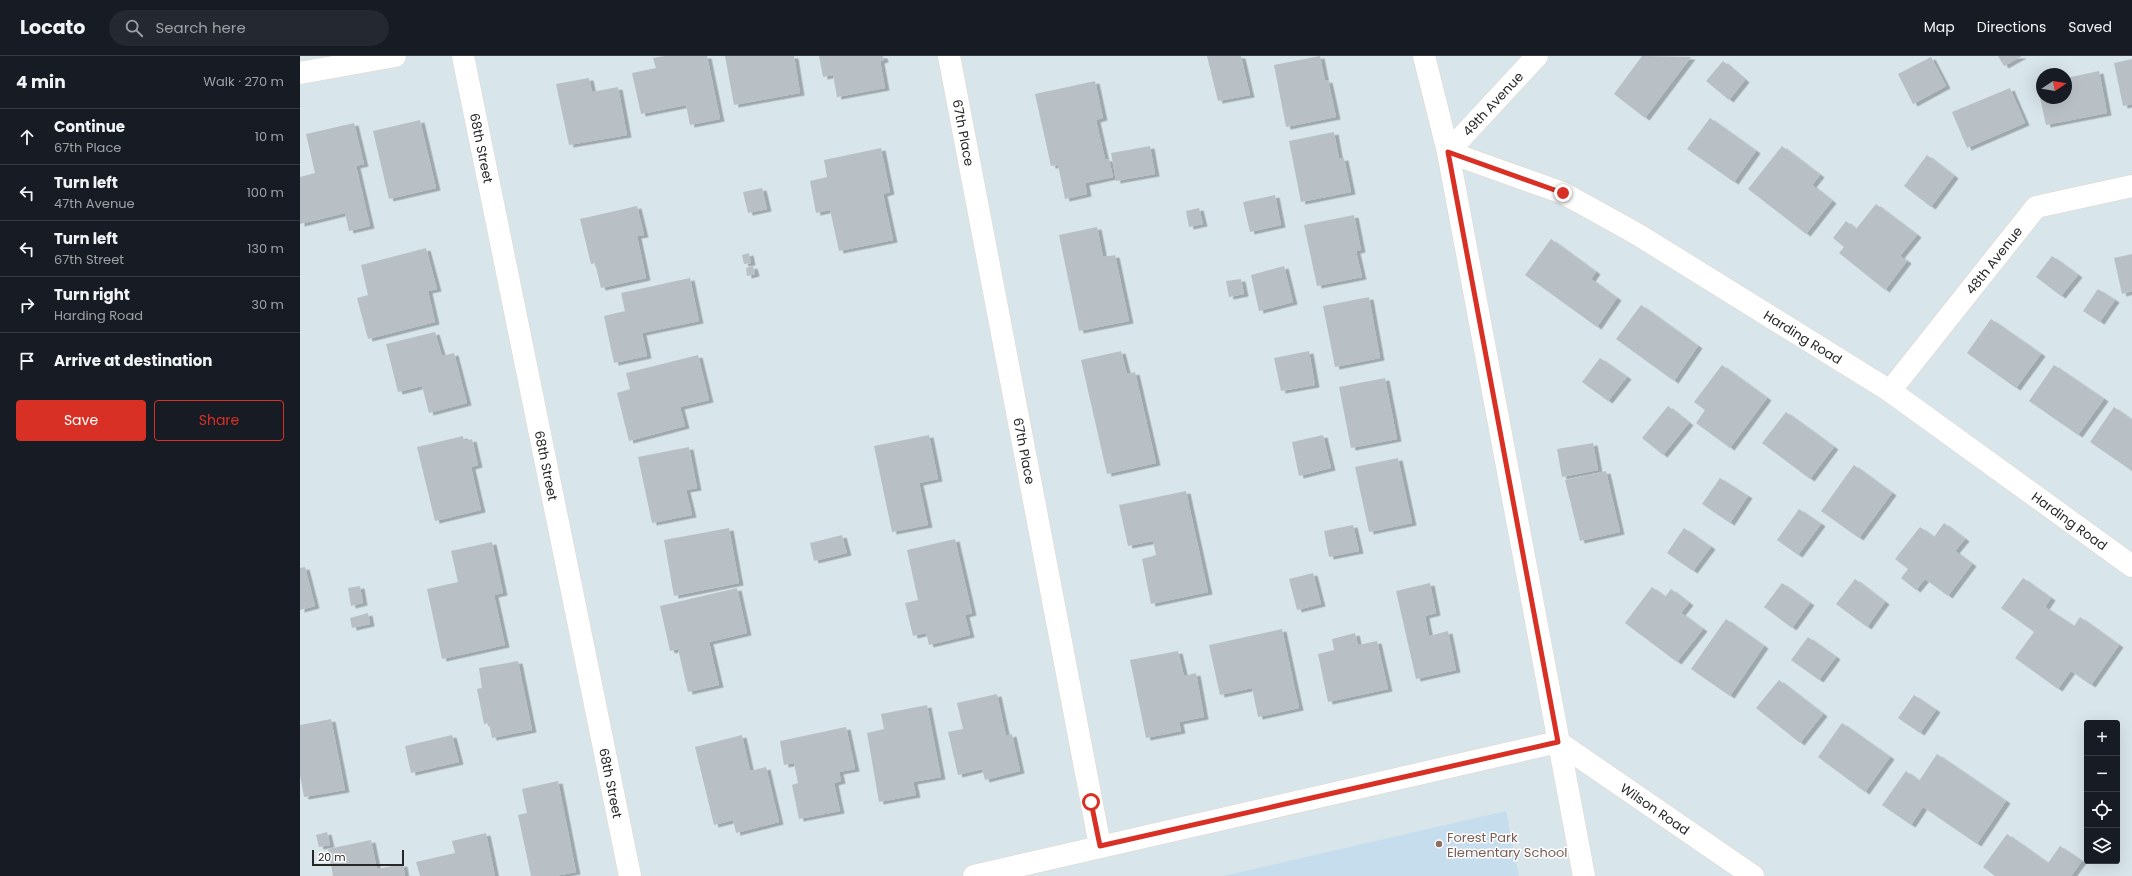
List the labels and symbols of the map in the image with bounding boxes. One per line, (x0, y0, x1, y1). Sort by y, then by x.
street label: 49th Avenue (1458, 68, 1528, 140)
north arrow (2036, 68, 2072, 104)
street label: 67th Place (948, 98, 979, 168)
street label: 68th Street (465, 111, 498, 185)
route end (1554, 184, 1572, 202)
street label: 48th Avenue (1961, 222, 2027, 298)
street label: Harding Road (1760, 305, 1846, 369)
street label: 67th Place (1009, 416, 1040, 486)
street label: 68th Street (530, 429, 563, 503)
street label: Harding Road (2028, 487, 2111, 555)
street label: 68th Street (595, 746, 628, 820)
street label: Wilson Road (1617, 778, 1693, 839)
route start (1082, 793, 1100, 811)
place label: Forest Park Elementary School (1447, 828, 1568, 862)
marker: Forest Park Elementary School (1434, 839, 1444, 849)
scale bar (312, 848, 404, 867)

